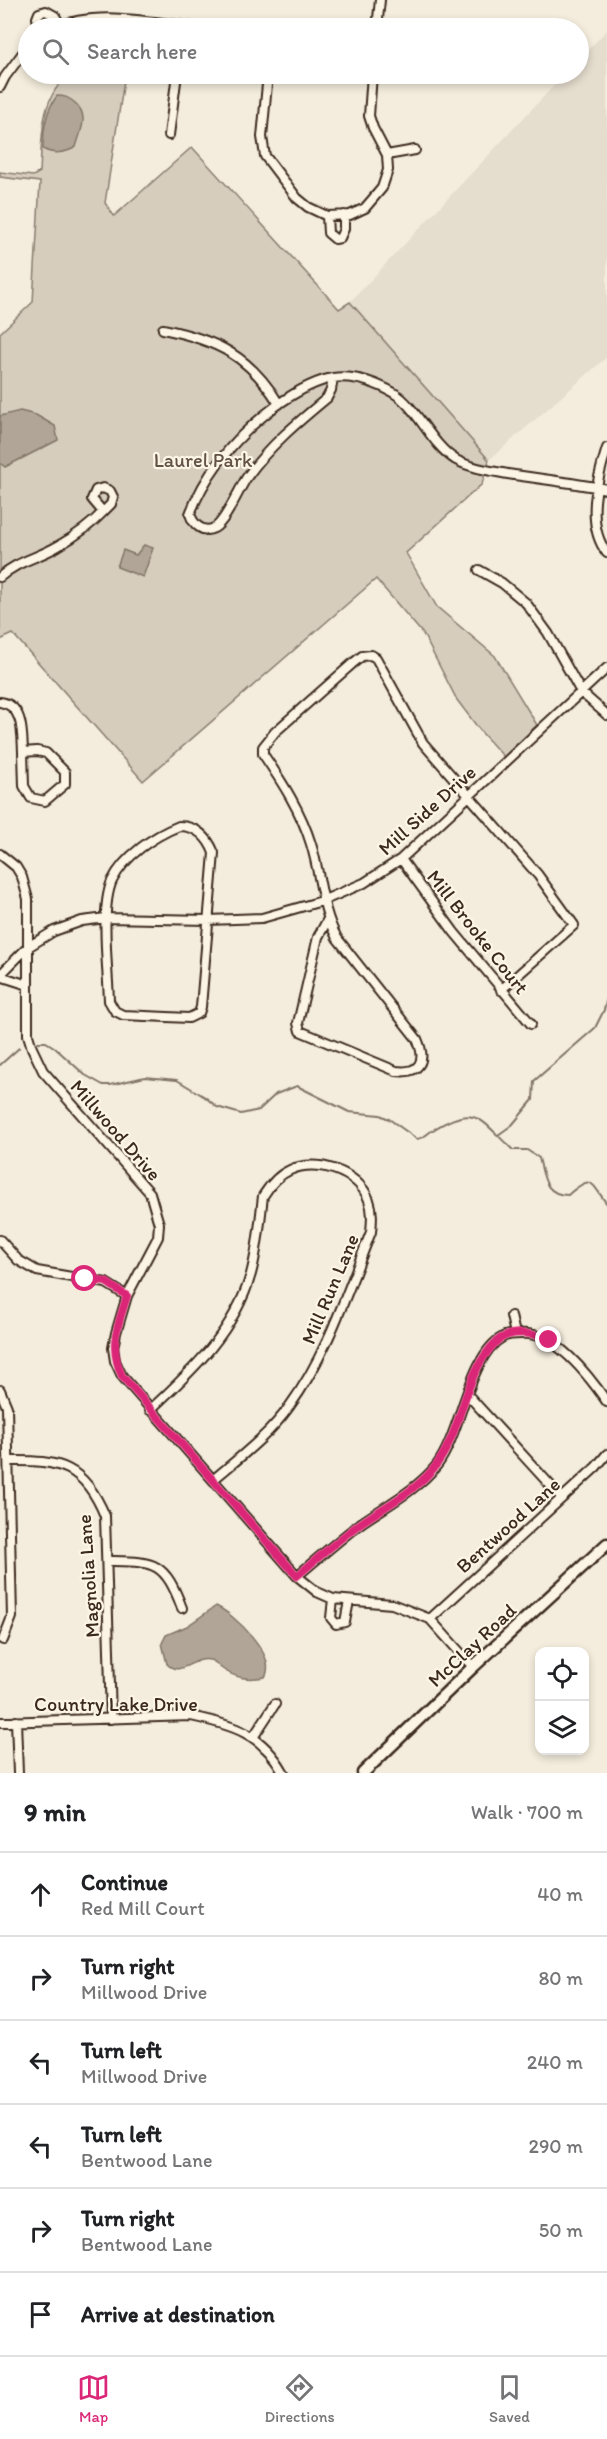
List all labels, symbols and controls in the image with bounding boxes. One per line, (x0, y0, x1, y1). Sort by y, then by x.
search box (18, 18, 589, 84)
icon: search (39, 35, 72, 68)
text: Search here (87, 38, 197, 65)
park label: Laurel Park (154, 448, 253, 472)
street label: Mill Side Drive (373, 760, 481, 860)
street label: Mill Brooke Court (422, 865, 534, 999)
street label: Millwood Drive (66, 1074, 166, 1186)
street label: Mill Run Lane (296, 1230, 364, 1348)
route start (71, 1265, 97, 1291)
route end (535, 1326, 561, 1352)
street label: Bentwood Lane (451, 1472, 565, 1578)
street label: Magnolia Lane (72, 1513, 104, 1639)
street label: McClay Road (423, 1598, 521, 1692)
map controls (535, 1647, 589, 1755)
button: locate (535, 1647, 589, 1701)
street label: Country Lake Drive (34, 1692, 198, 1716)
button: layers (535, 1701, 589, 1755)
text: 9 min (24, 1796, 86, 1828)
text: Walk · 700 m (471, 1800, 583, 1824)
text: Continue (81, 1869, 168, 1896)
icon: ahead (24, 1878, 57, 1911)
text: 40 m (537, 1882, 583, 1906)
text: Red Mill Court (81, 1896, 205, 1920)
text: Turn right (81, 1953, 175, 1980)
icon: right (24, 1962, 57, 1995)
text: 80 m (538, 1966, 583, 1990)
text: Millwood Drive (81, 1980, 207, 2004)
text: Turn left (81, 2037, 162, 2064)
icon: left (24, 2046, 57, 2079)
text: 240 m (527, 2050, 583, 2074)
text: Millwood Drive (81, 2064, 207, 2088)
text: Turn left (81, 2121, 162, 2148)
icon: left (24, 2130, 57, 2163)
text: 290 m (528, 2134, 583, 2158)
text: Bentwood Lane (81, 2148, 212, 2172)
text: Turn right (81, 2205, 175, 2232)
icon: right (24, 2214, 57, 2247)
text: 50 m (539, 2218, 583, 2242)
text: Bentwood Lane (81, 2232, 212, 2256)
icon: arrive (24, 2298, 57, 2331)
text: Arrive at destination (81, 2301, 275, 2328)
tab: Map (77, 2371, 110, 2426)
tab: Directions (264, 2371, 335, 2426)
tab: Saved (489, 2371, 530, 2426)

